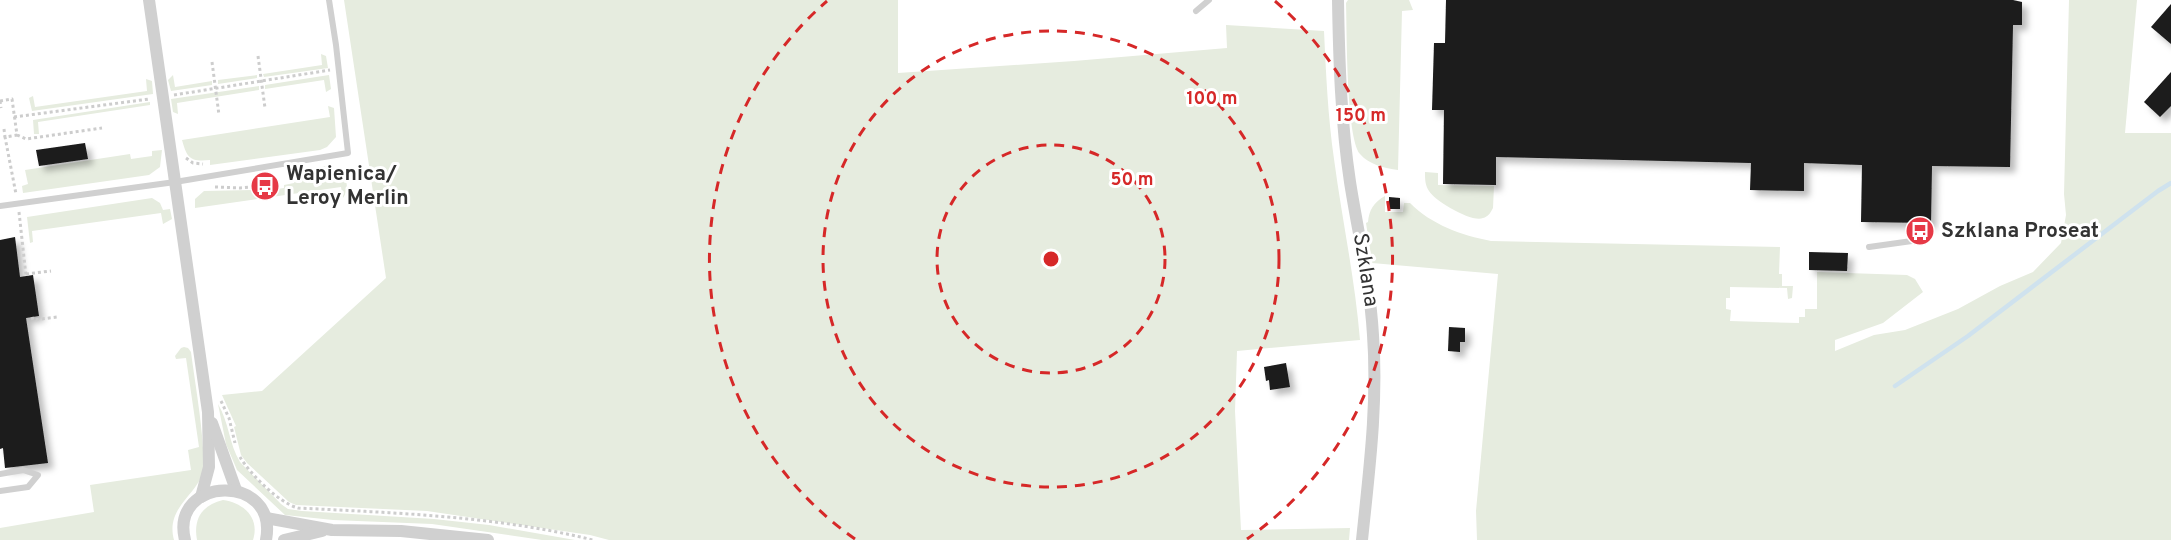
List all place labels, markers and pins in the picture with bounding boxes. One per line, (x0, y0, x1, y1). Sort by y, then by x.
place label: Wapienica/ Leroy Merlin (286, 161, 409, 212)
bus stop icon: Wapienica/ Leroy Merlin (249, 170, 281, 202)
bus stop icon: Szklana Proseat (1904, 215, 1936, 247)
place label: Szklana Proseat (1941, 218, 2099, 245)
centre of rings (1041, 249, 1061, 269)

